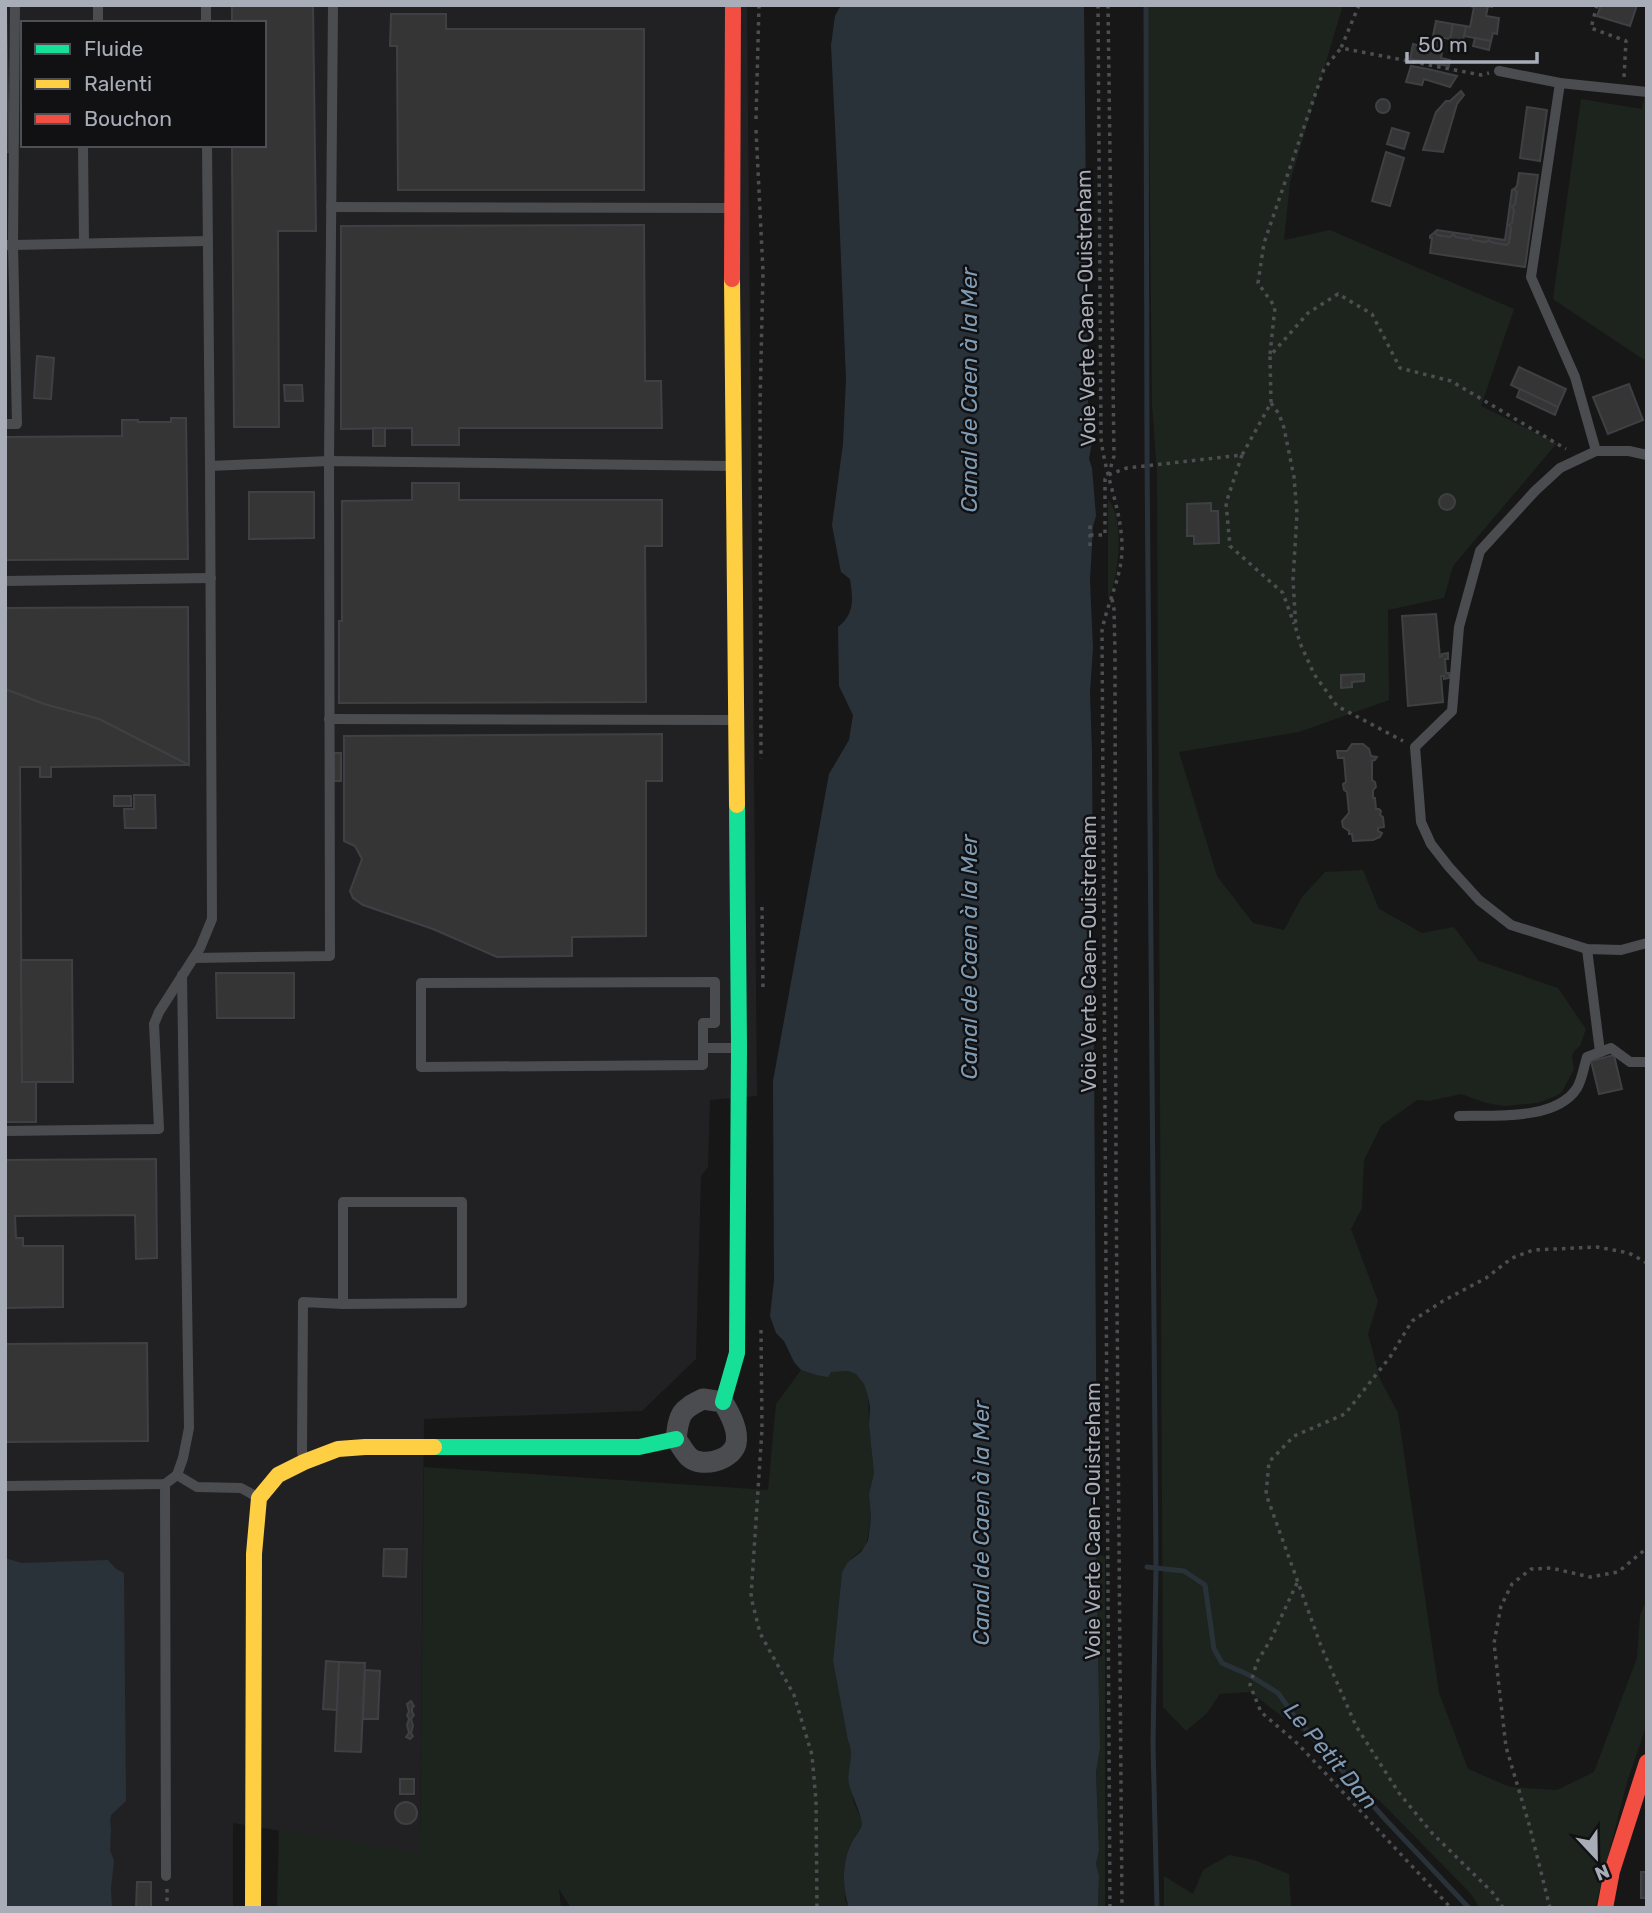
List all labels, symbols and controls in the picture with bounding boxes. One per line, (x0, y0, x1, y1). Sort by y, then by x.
legend (21, 21, 266, 147)
scale bar (1407, 21, 1536, 65)
text: 50 m (1418, 32, 1468, 57)
text: Fluide (84, 36, 143, 61)
text: Ralenti (84, 71, 152, 96)
text: Bouchon (84, 106, 172, 131)
street label: Voie Verte Caen-Ouistreham (1071, 169, 1100, 447)
water label: Canal de Caen à la Mer (955, 266, 983, 513)
street label: Voie Verte Caen-Ouistreham (1076, 815, 1101, 1093)
water label: Canal de Caen à la Mer (955, 833, 983, 1080)
street label: Voie Verte Caen-Ouistreham (1080, 1382, 1105, 1660)
water label: Canal de Caen à la Mer (967, 1399, 995, 1646)
water label: Le Petit Dan (1278, 1697, 1384, 1815)
north arrow (1561, 1822, 1631, 1892)
text: N (1592, 1859, 1613, 1886)

